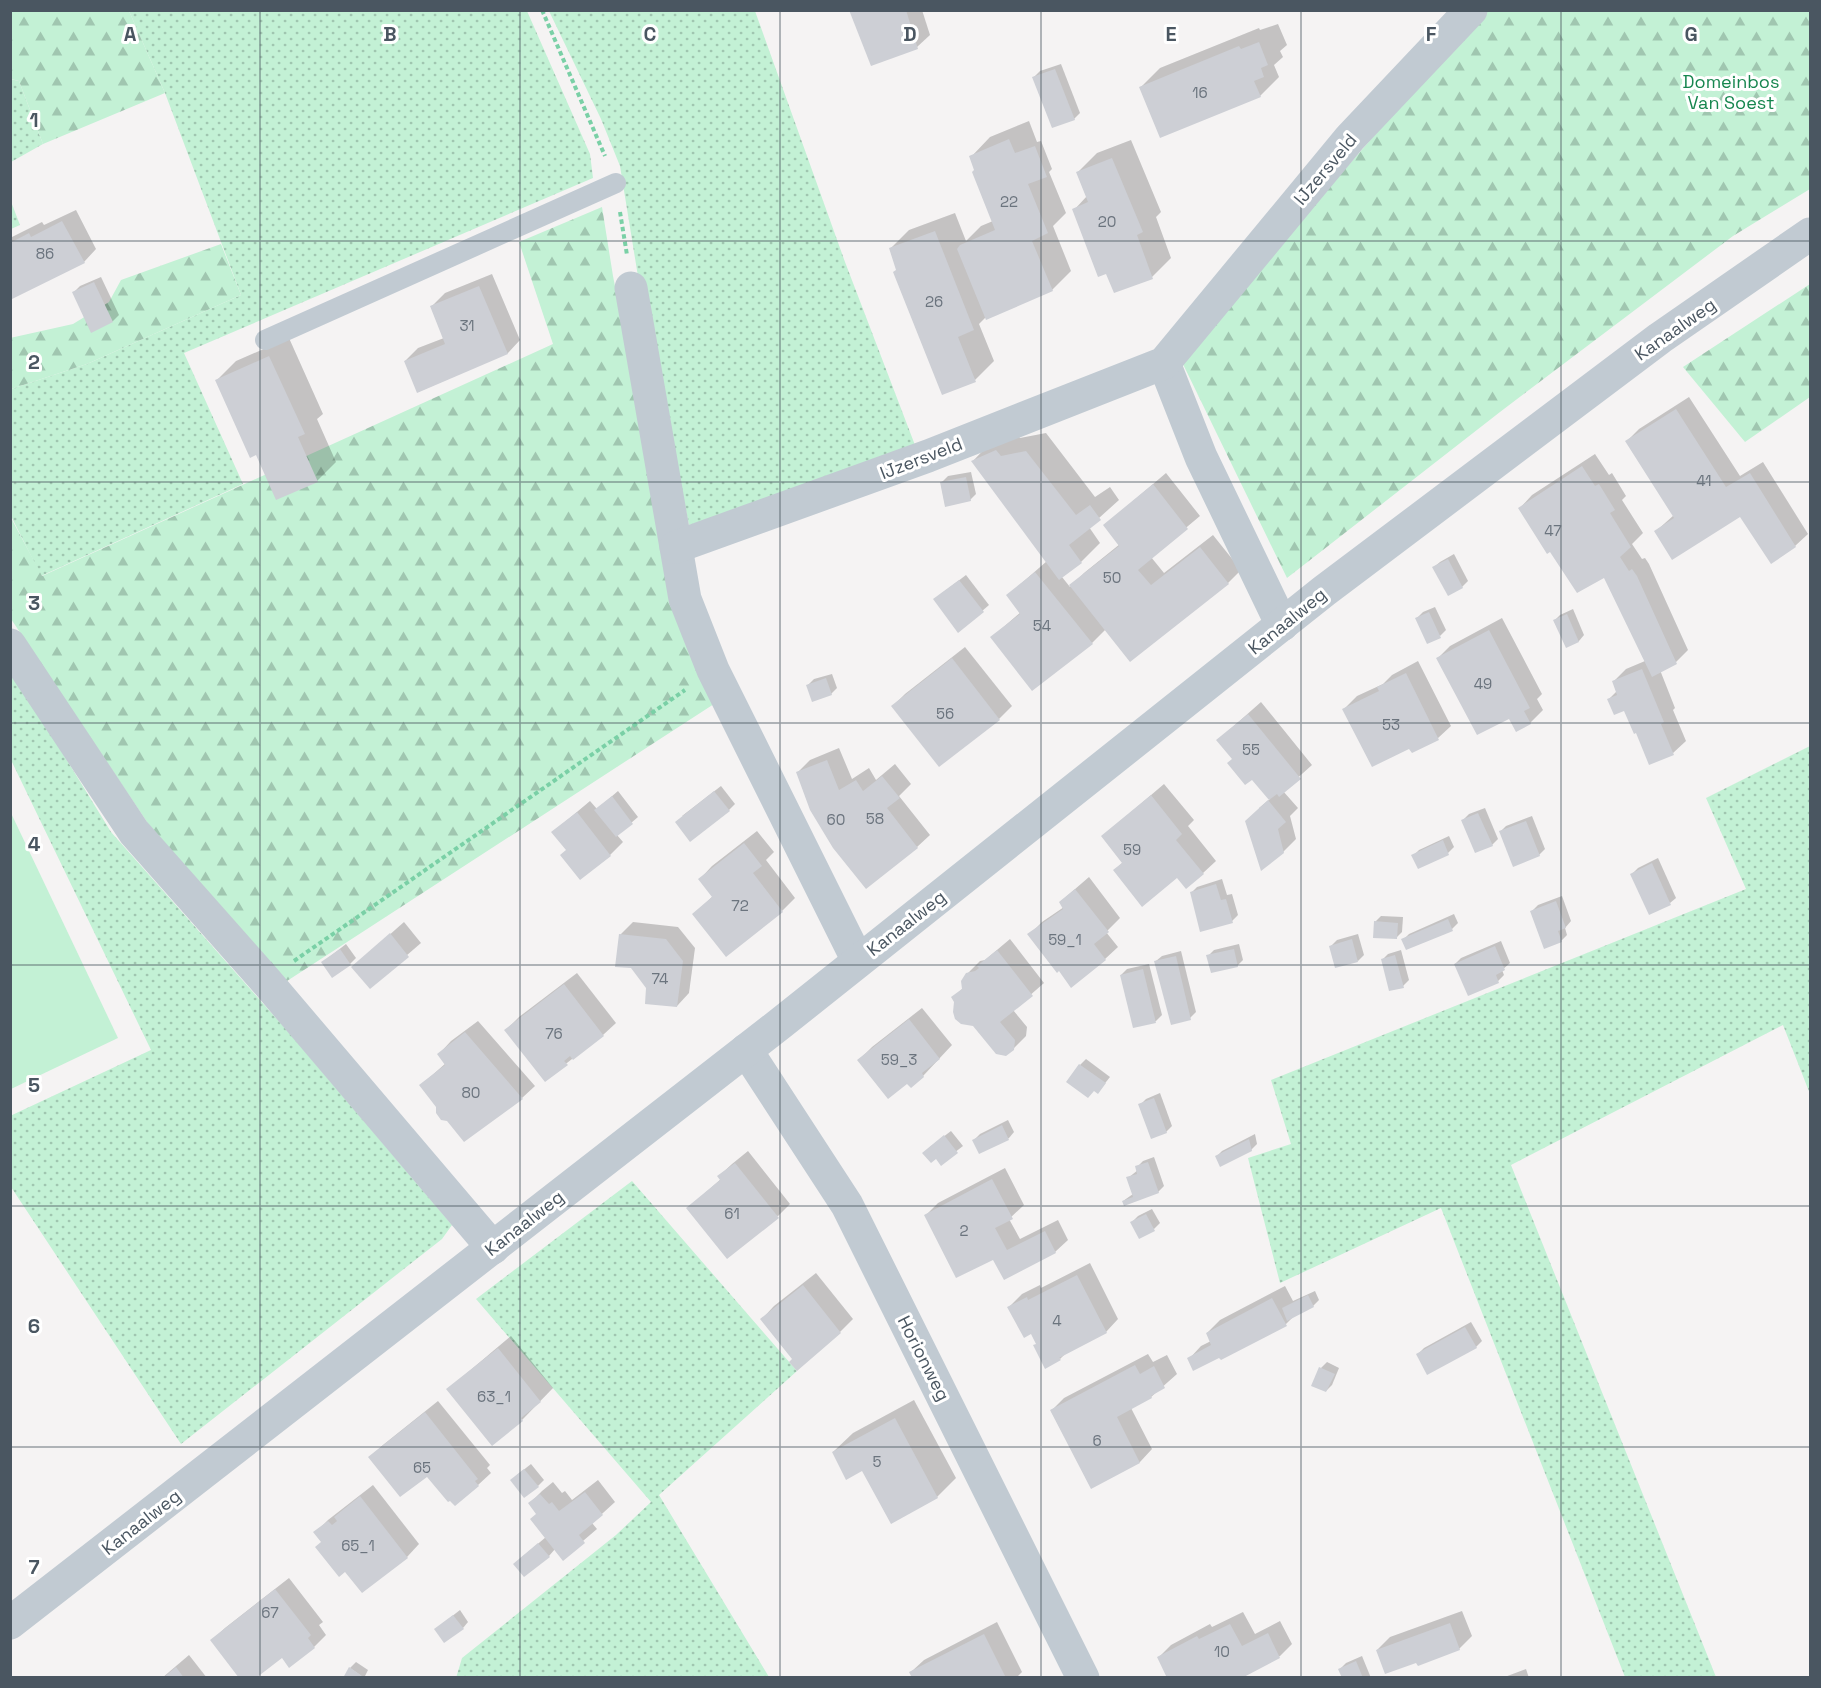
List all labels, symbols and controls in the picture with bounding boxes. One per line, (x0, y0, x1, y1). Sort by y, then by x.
text: A (124, 21, 137, 47)
text: B (383, 21, 397, 47)
text: C (644, 21, 657, 47)
text: D (903, 21, 917, 47)
text: E (1165, 21, 1177, 47)
text: F (1426, 21, 1437, 47)
text: G (1684, 21, 1698, 47)
park label: Domeinbos Van Soest (1683, 70, 1779, 114)
house number: 16 (1192, 83, 1208, 102)
text: 1 (29, 107, 39, 133)
street label: IJzersveld (1288, 128, 1362, 210)
house number: 22 (1000, 192, 1018, 211)
house number: 20 (1098, 212, 1116, 231)
house number: 86 (36, 244, 54, 263)
house number: 26 (925, 292, 943, 311)
street label: Kanaalweg (1630, 293, 1720, 365)
house number: 31 (459, 316, 475, 335)
text: 2 (28, 349, 40, 375)
street label: IJzersveld (876, 432, 966, 484)
house number: 41 (1696, 471, 1712, 490)
house number: 47 (1544, 521, 1562, 540)
house number: 50 (1103, 568, 1121, 587)
street label: Kanaalweg (1243, 583, 1331, 659)
text: 3 (28, 590, 40, 616)
house number: 54 (1033, 616, 1051, 635)
house number: 49 (1474, 674, 1492, 693)
house number: 56 (936, 704, 954, 723)
house number: 53 (1382, 715, 1400, 734)
house number: 55 (1242, 740, 1260, 759)
house number: 58 (866, 809, 884, 828)
house number: 60 (827, 810, 845, 829)
text: 4 (28, 831, 41, 857)
house number: 59 (1123, 840, 1141, 859)
street label: Kanaalweg (862, 885, 950, 961)
house number: 72 (731, 896, 749, 915)
house number: 59_1 (1048, 930, 1082, 949)
house number: 74 (652, 969, 668, 988)
house number: 76 (545, 1024, 563, 1043)
house number: 59_3 (881, 1050, 917, 1069)
text: 5 (28, 1072, 40, 1098)
house number: 80 (462, 1083, 480, 1102)
street label: Kanaalweg (480, 1185, 568, 1261)
house number: 61 (724, 1204, 740, 1223)
house number: 2 (959, 1221, 969, 1240)
house number: 4 (1052, 1311, 1062, 1330)
street label: Horionweg (893, 1312, 955, 1404)
text: 6 (28, 1313, 40, 1339)
house number: 63_1 (477, 1387, 511, 1406)
house number: 6 (1092, 1431, 1102, 1450)
house number: 5 (873, 1452, 882, 1471)
house number: 65 (413, 1458, 431, 1477)
street label: Kanaalweg (97, 1484, 185, 1560)
house number: 65_1 (341, 1536, 375, 1555)
text: 7 (28, 1554, 40, 1580)
house number: 67 (261, 1603, 279, 1622)
house number: 10 (1214, 1642, 1230, 1661)

